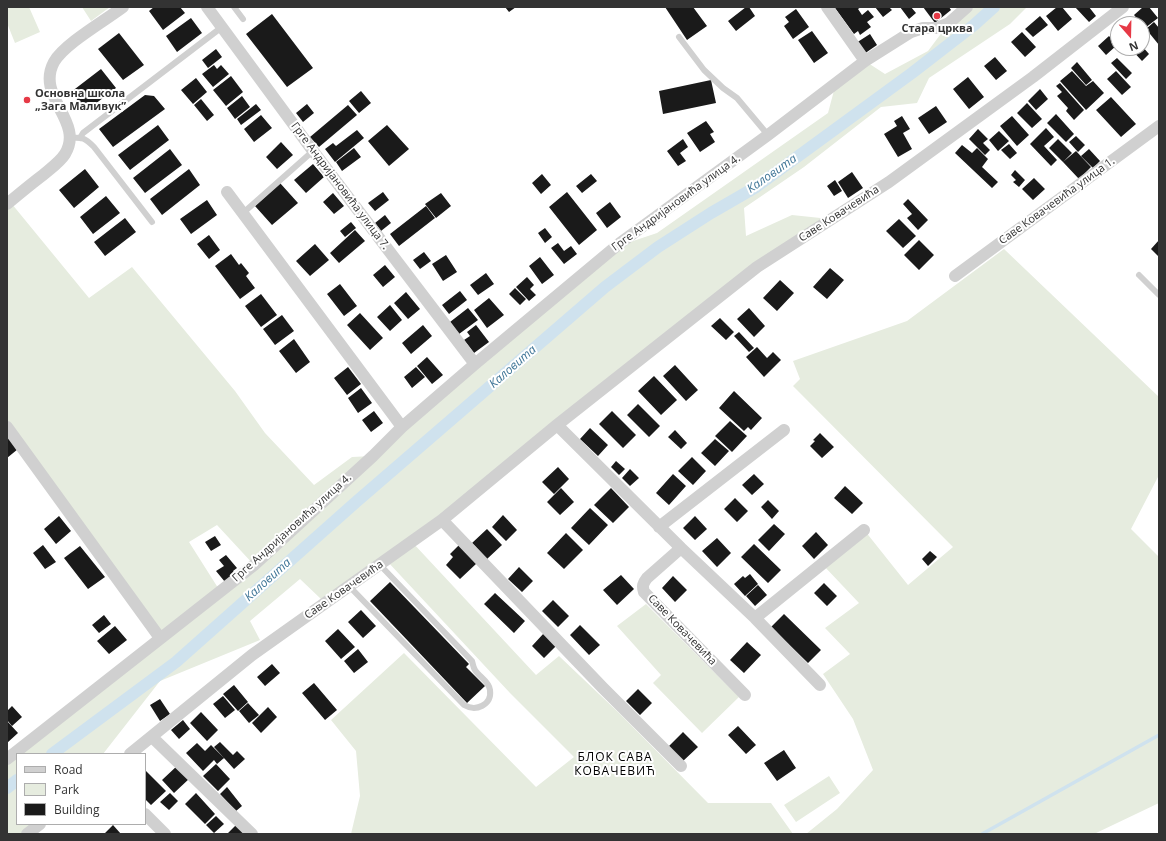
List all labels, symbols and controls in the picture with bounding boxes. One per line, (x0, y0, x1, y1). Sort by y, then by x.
marker: Стара црква (932, 11, 942, 21)
north arrow (1110, 16, 1150, 56)
place label: Стара црква (901, 22, 973, 36)
text: N (1127, 38, 1141, 55)
place label: Основна школа „Зага Маливук” (35, 87, 126, 113)
marker: Основна школа „Зага Маливук” (22, 95, 32, 105)
street label: Грге Андријановића улица 7. (288, 120, 392, 252)
street label: Грге Андријановића улица 4. (609, 152, 743, 254)
water label: Каловита (744, 152, 800, 196)
street label: Саве Ковачевића улица 1. (997, 155, 1117, 247)
street label: Саве Ковачевића (796, 183, 882, 245)
water label: Каловита (487, 343, 539, 391)
street label: Грге Андријановића улица 4. (230, 471, 354, 585)
water label: Каловита (242, 555, 294, 605)
street label: Саве Ковачевића (302, 558, 386, 622)
street label: Саве Ковачевића (645, 592, 719, 668)
district label: БЛОК САВА КОВАЧЕВИЋ (574, 751, 656, 779)
legend (16, 753, 146, 825)
text: Road (54, 761, 83, 778)
text: Park (54, 781, 79, 798)
text: Building (54, 801, 99, 818)

